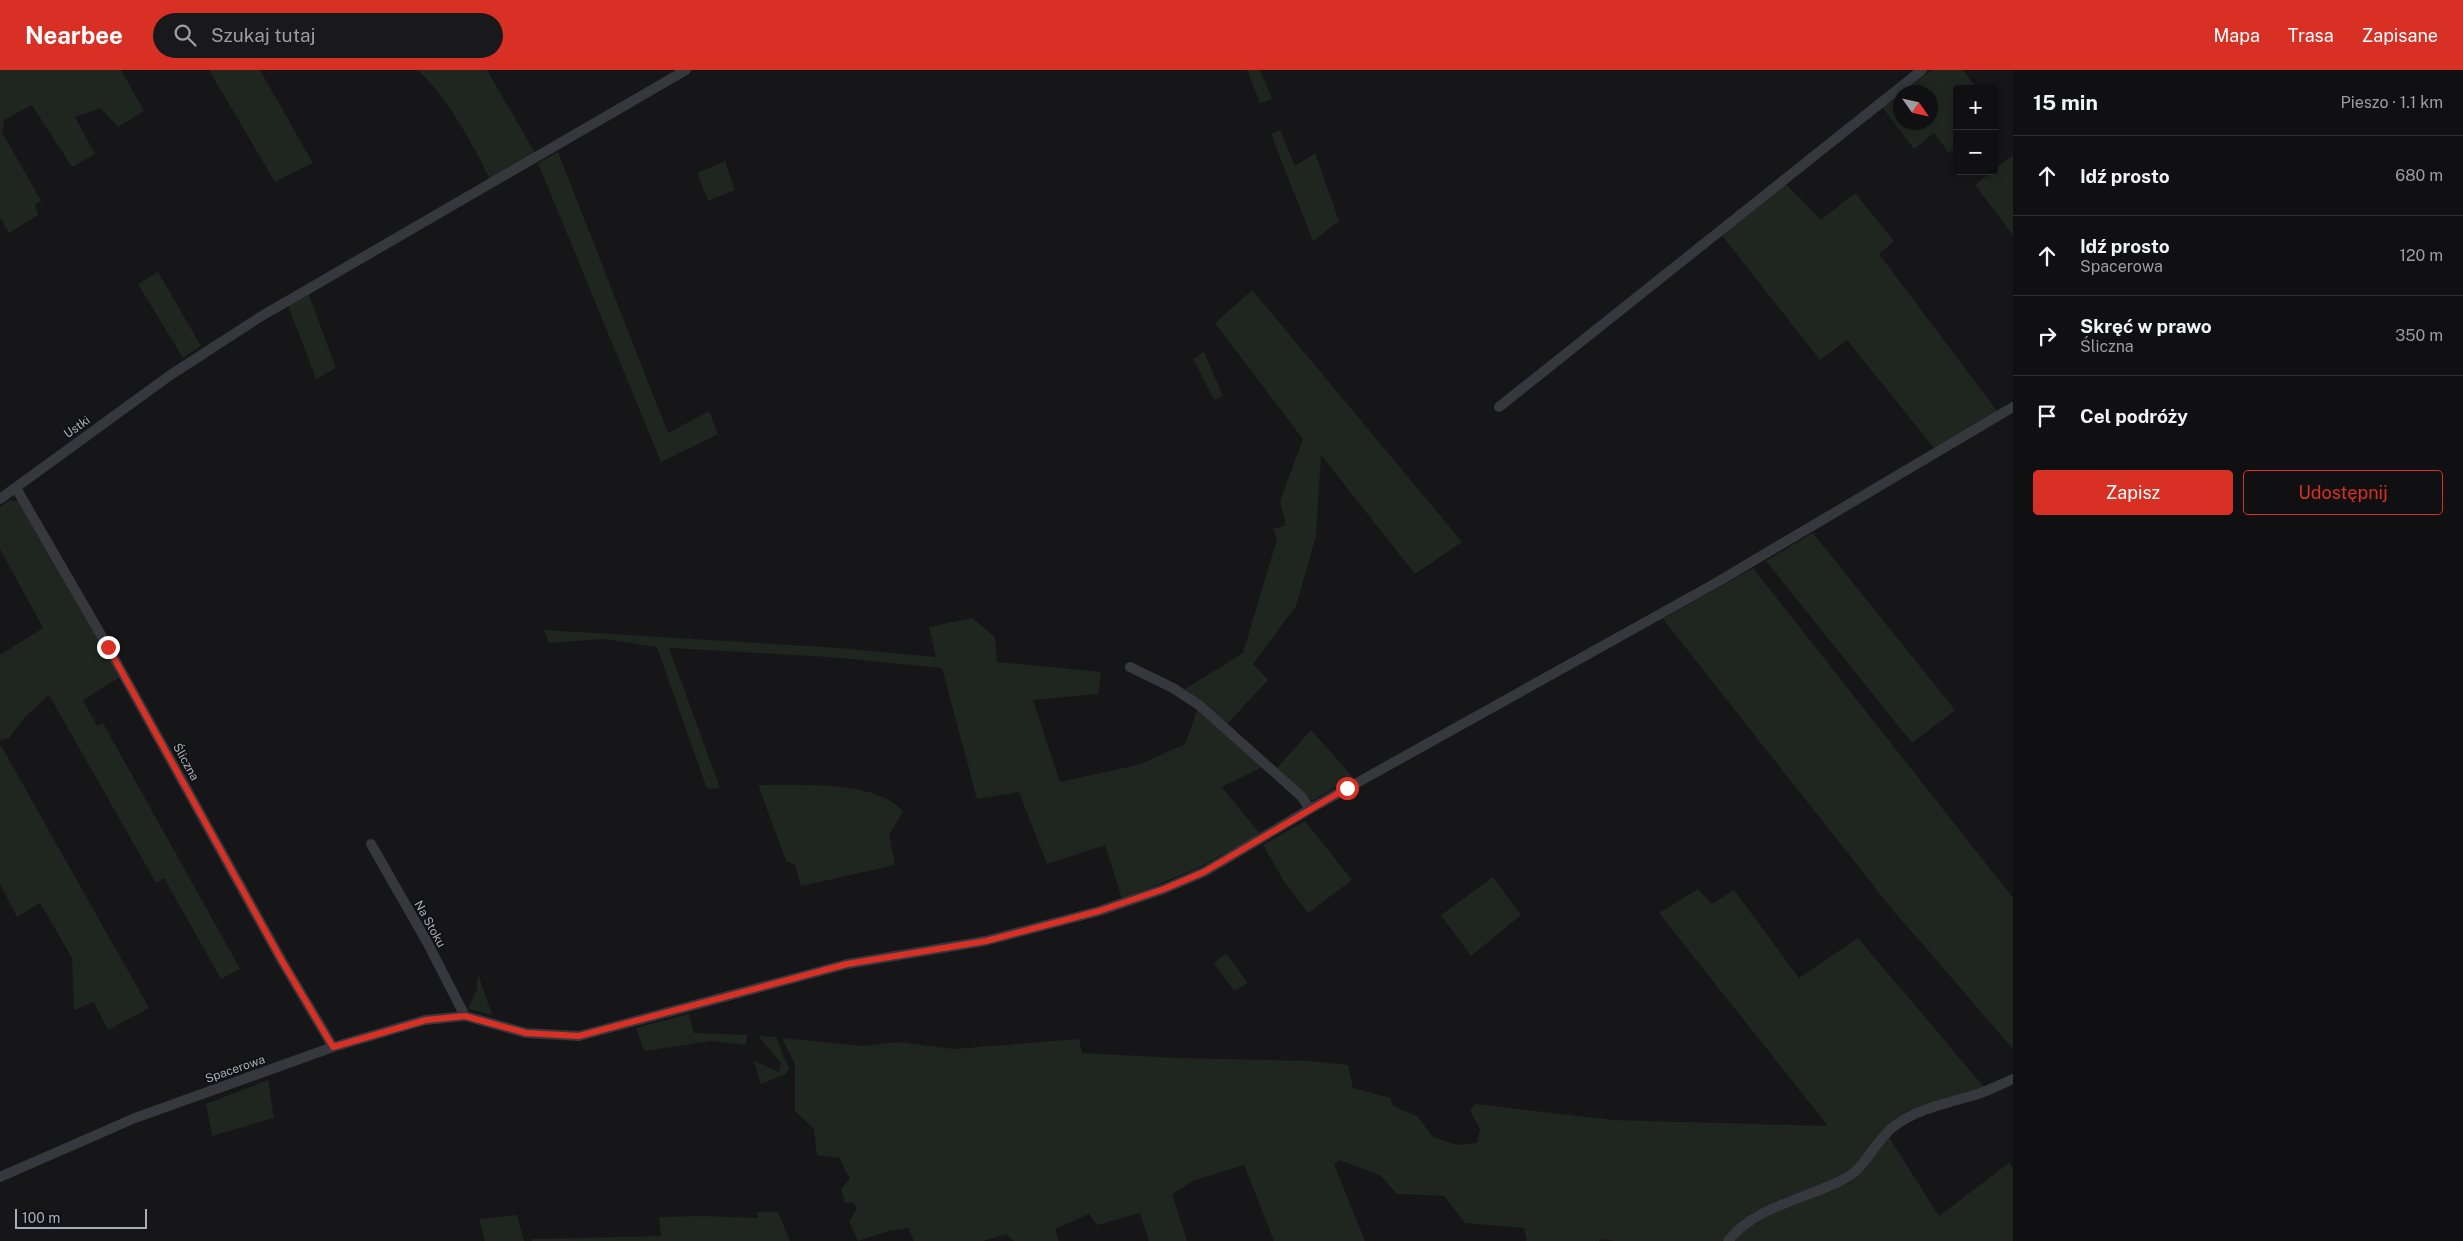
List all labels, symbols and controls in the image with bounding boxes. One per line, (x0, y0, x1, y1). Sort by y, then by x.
search box (153, 13, 503, 58)
text: Nearbee (25, 21, 123, 49)
icon: search (171, 21, 199, 49)
text: Szukaj tutaj (211, 24, 315, 46)
text: Mapa (2213, 25, 2260, 46)
text: Trasa (2288, 25, 2334, 46)
text: Zapisane (2362, 25, 2438, 46)
north arrow (1893, 85, 1938, 130)
map controls (1953, 85, 1998, 175)
button: + (1953, 85, 1998, 130)
text: 15 min (2033, 90, 2098, 115)
text: Pieszo · 1.1 km (2341, 93, 2443, 112)
button: − (1953, 130, 1998, 175)
icon: ahead (2033, 162, 2061, 190)
text: Idź prosto (2080, 165, 2170, 187)
text: 680 m (2395, 166, 2443, 185)
text: Idź prosto (2080, 235, 2170, 257)
icon: ahead (2033, 242, 2061, 270)
text: 120 m (2399, 246, 2443, 265)
text: Spacerowa (2080, 257, 2163, 276)
text: Skręć w prawo (2080, 315, 2212, 337)
icon: right (2033, 322, 2061, 350)
text: 350 m (2395, 326, 2443, 345)
text: Śliczna (2080, 337, 2134, 356)
icon: arrive (2033, 402, 2061, 430)
text: Cel podróży (2080, 405, 2188, 427)
street label: Ustki (61, 413, 93, 441)
button: Zapisz (2033, 470, 2233, 515)
button: Udostępnij (2243, 470, 2443, 515)
route end (97, 636, 120, 659)
street label: Śliczna (170, 741, 202, 783)
route start (1336, 777, 1359, 800)
street label: Na Stoku (411, 898, 449, 950)
street label: Spacerowa (203, 1052, 267, 1086)
scale bar (15, 1206, 148, 1229)
text: 100 m (22, 1210, 60, 1226)

